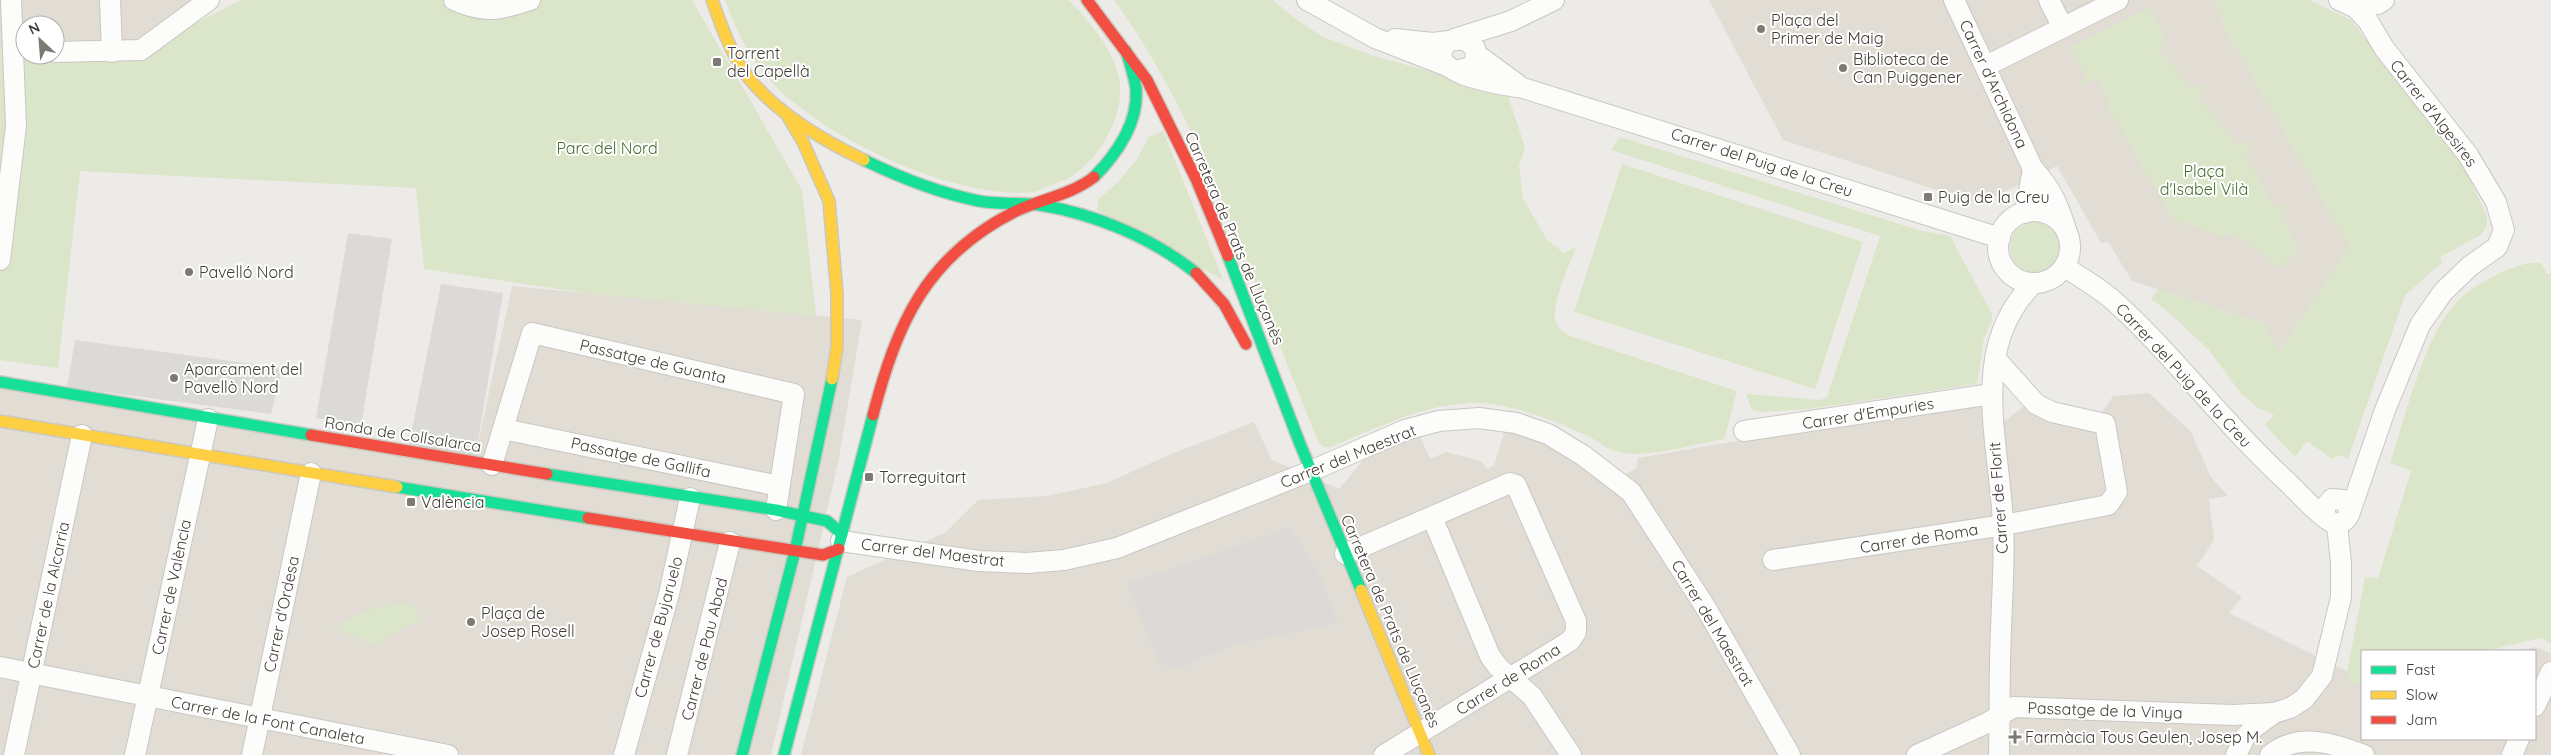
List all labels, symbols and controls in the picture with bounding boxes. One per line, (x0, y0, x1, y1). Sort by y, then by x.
place label: Plaça del Primer de Maig (1771, 10, 1884, 48)
north arrow (15, 15, 65, 65)
street label: Carrer d'Archidona (1955, 16, 2033, 152)
text: N (26, 18, 43, 39)
marker: Plaça del Primer de Maig (1755, 23, 1767, 35)
place label: Torrent del Capellà (727, 43, 810, 81)
place label: Biblioteca de Can Puiggener (1853, 49, 1962, 87)
street label: Carrer d'Algesires (2386, 55, 2482, 171)
marker: Torrent del Capellà (711, 56, 723, 68)
marker: Biblioteca de Can Puiggener (1837, 62, 1849, 74)
street label: Carrer del Puig de la Creu (1669, 123, 1855, 201)
street label: Carretera de Prats de Lluçanès (1181, 128, 1289, 348)
park label: Parc del Nord (556, 138, 658, 158)
park label: Plaça d'Isabel Vilà (2160, 161, 2248, 199)
place label: Puig de la Creu (1938, 187, 2050, 207)
marker: Puig de la Creu (1922, 191, 1934, 203)
place label: Pavelló Nord (199, 262, 294, 282)
marker: Pavelló Nord (183, 266, 195, 278)
street label: Carrer del Puig de la Creu (2112, 299, 2256, 451)
street label: Passatge de Guanta (578, 334, 728, 388)
place label: Aparcament del Pavellò Nord (184, 359, 303, 397)
marker: Aparcament del Pavellò Nord (168, 372, 180, 384)
street label: Carrer d'Empuries (1801, 393, 1935, 433)
street label: Ronda de Collsalarca (323, 412, 483, 456)
street label: Carrer del Maestrat (1277, 420, 1419, 492)
street label: Passatge de Gallifa (569, 432, 713, 482)
street label: Carrer de Florit (1984, 441, 2012, 555)
place label: Torreguitart (879, 467, 966, 487)
marker: Torreguitart (863, 471, 875, 483)
place label: València (421, 492, 484, 512)
marker: València (405, 496, 417, 508)
street label: Carretera de Prats de Lluçanès (1337, 511, 1445, 731)
street label: Carrer de València (147, 517, 195, 657)
street label: Carrer de Roma (1858, 519, 1980, 557)
street label: Carrer de la Alcarria (23, 520, 73, 670)
street label: Carrer del Maestrat (860, 533, 1006, 571)
street label: Carrer d'Ordesa (259, 554, 303, 674)
street label: Carrer de Bujaruelo (629, 554, 687, 700)
street label: Carrer del Maestrat (1667, 556, 1759, 690)
street label: Carrer de Pau Abad (677, 575, 731, 723)
place label: Plaça de Josep Rosell (481, 603, 575, 641)
marker: Plaça de Josep Rosell (465, 616, 477, 628)
street label: Carrer de Roma (1452, 639, 1564, 719)
legend (2361, 650, 2536, 740)
text: Fast (2406, 660, 2435, 679)
text: Slow (2406, 685, 2438, 704)
street label: Carrer de la Font Canaleta (169, 691, 367, 749)
street label: Passatge de la Vinya (2027, 697, 2183, 723)
text: Jam (2406, 710, 2437, 729)
place label: Farmàcia Tous Geulen, Josep M. (2025, 727, 2262, 747)
marker: Farmàcia Tous Geulen, Josep M. (2009, 731, 2021, 743)

